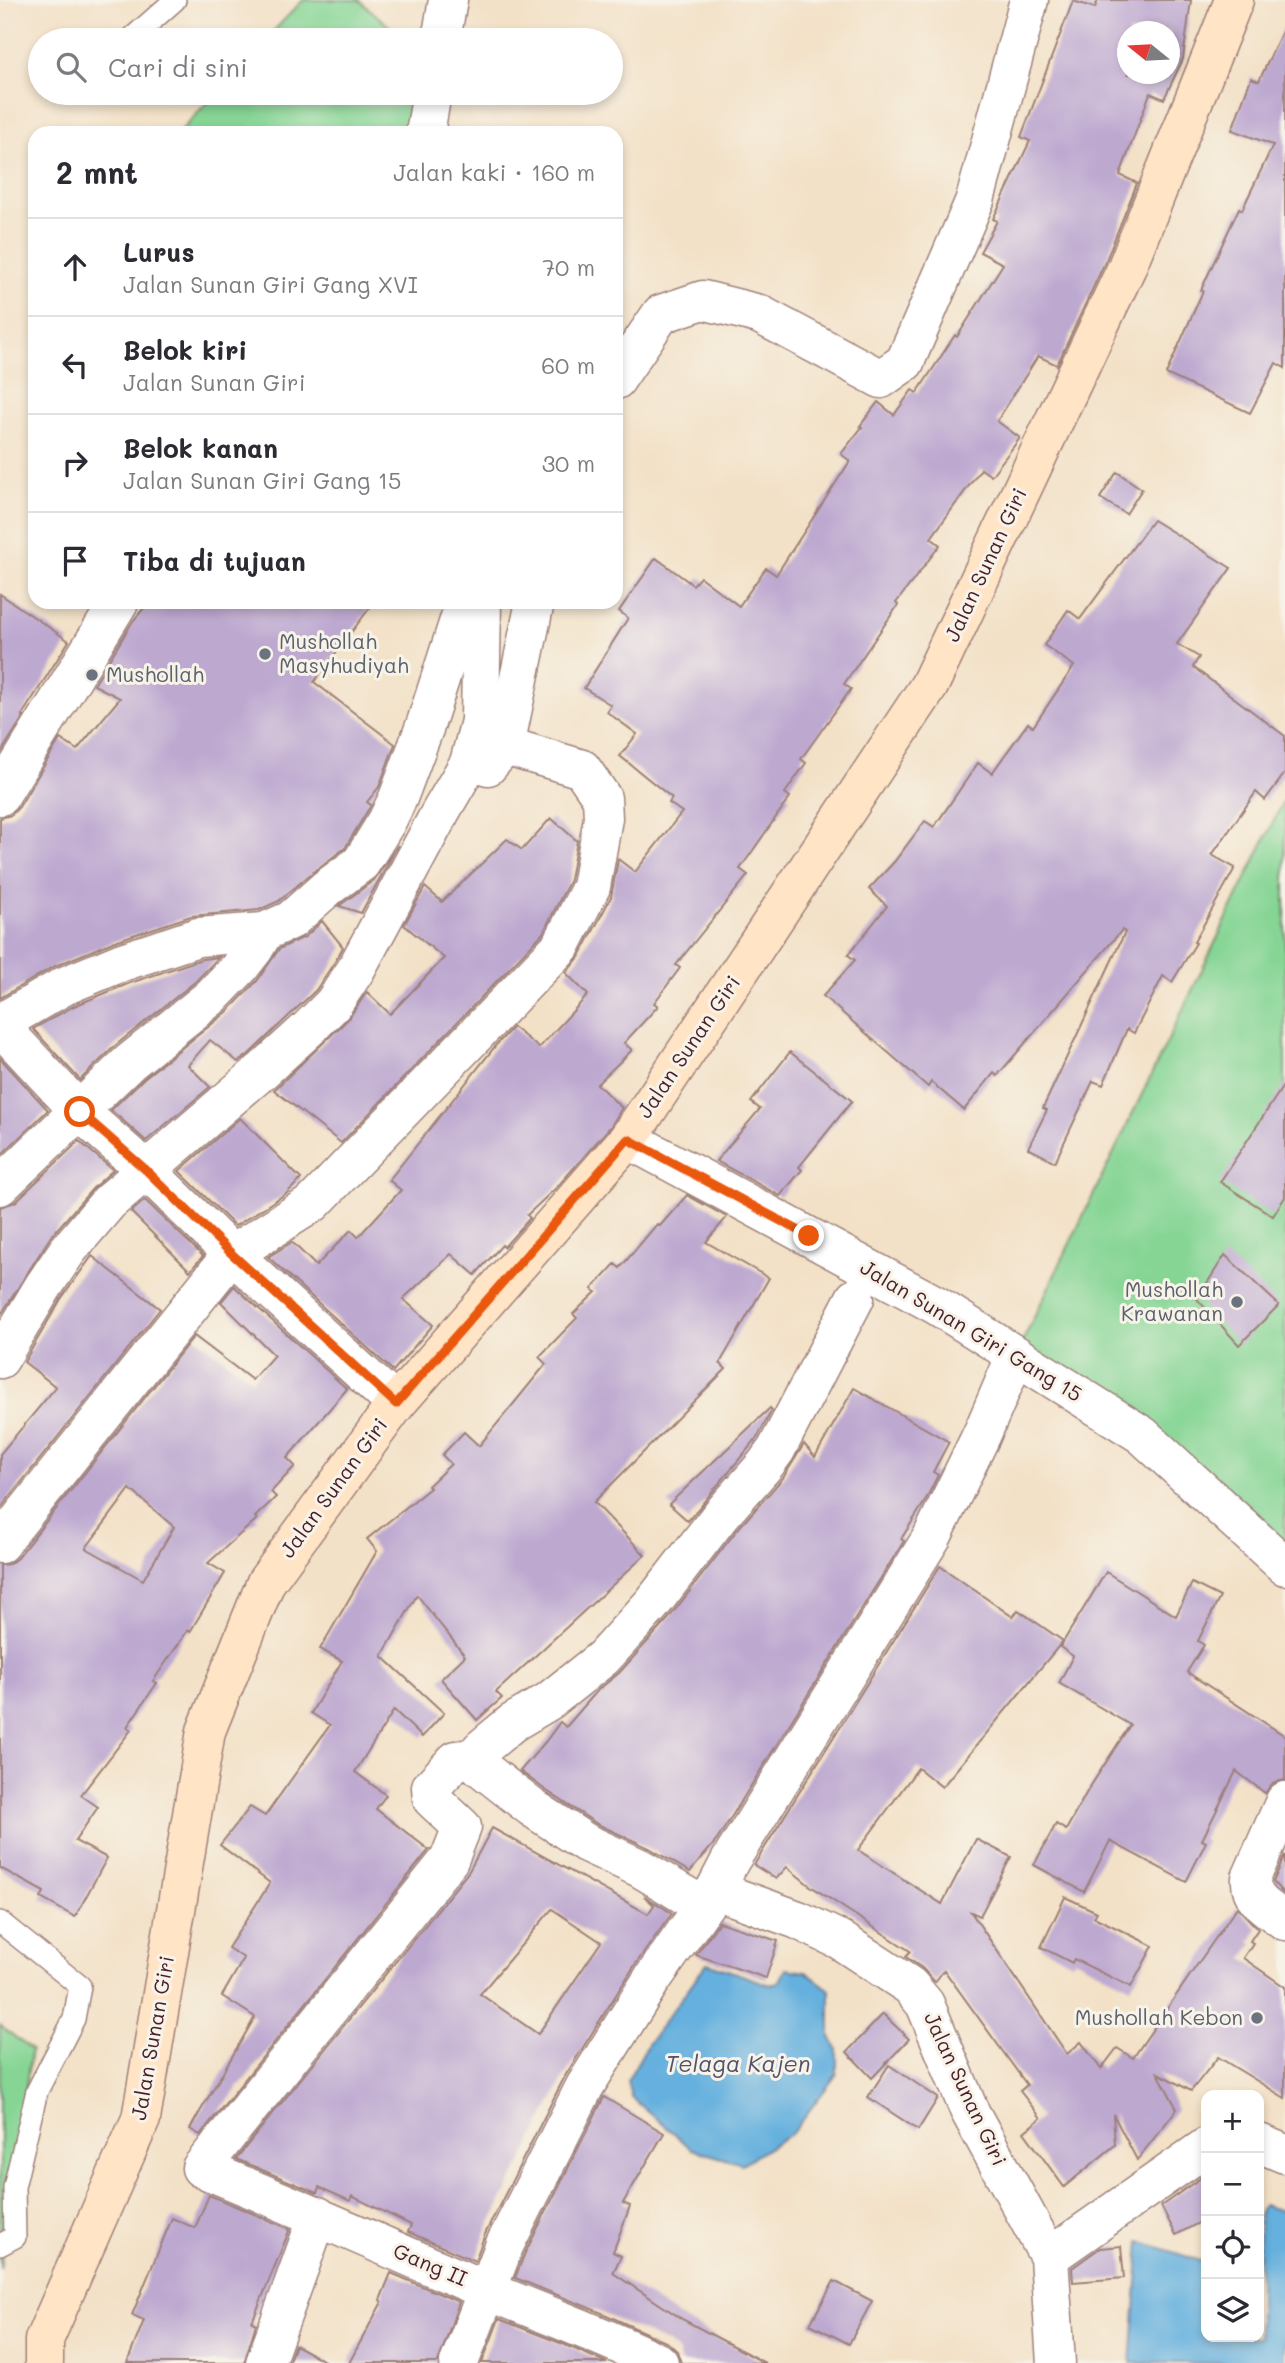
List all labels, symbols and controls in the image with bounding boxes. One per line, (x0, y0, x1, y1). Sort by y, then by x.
north arrow (1117, 21, 1180, 84)
search box (28, 28, 623, 105)
icon: search (52, 48, 90, 86)
text: Cari di sini (108, 50, 248, 84)
text: 2 mnt (56, 152, 138, 192)
text: Jalan kaki · 160 m (393, 157, 595, 187)
text: Lurus (123, 235, 195, 269)
icon: ahead (56, 248, 94, 286)
text: 70 m (542, 252, 595, 282)
text: Jalan Sunan Giri Gang XVI (123, 269, 418, 299)
text: Belok kiri (123, 333, 247, 367)
icon: left (56, 346, 94, 384)
text: 60 m (541, 350, 595, 380)
text: Jalan Sunan Giri (123, 367, 306, 397)
text: Belok kanan (123, 431, 278, 465)
icon: right (56, 444, 94, 482)
text: 30 m (542, 448, 595, 478)
text: Jalan Sunan Giri Gang 15 (123, 465, 401, 495)
street label: Jalan Sunan Giri (937, 483, 1032, 646)
icon: arrive (56, 542, 94, 580)
text: Tiba di tujuan (123, 544, 306, 578)
place label: Mushollah Masyhudiyah (279, 627, 409, 678)
marker: Mushollah Masyhudiyah (257, 646, 273, 662)
place label: Mushollah (106, 660, 204, 687)
marker: Mushollah (84, 667, 100, 683)
street label: Jalan Sunan Giri (630, 970, 746, 1123)
route start (64, 1096, 95, 1127)
route end (793, 1220, 824, 1251)
street label: Jalan Sunan Giri Gang 15 (856, 1253, 1088, 1407)
place label: Mushollah Krawanan (1121, 1275, 1223, 1326)
marker: Mushollah Krawanan (1229, 1294, 1245, 1310)
street label: Jalan Sunan Giri (273, 1412, 393, 1562)
street label: Jalan Sunan Giri (124, 1953, 179, 2122)
place label: Mushollah Kebon (1075, 2003, 1243, 2030)
street label: Jalan Sunan Giri (919, 2007, 1014, 2170)
marker: Mushollah Kebon (1249, 2010, 1265, 2026)
water label: Telaga Kajen (665, 2048, 811, 2078)
map controls (1201, 2090, 1264, 2342)
button: + (1201, 2090, 1264, 2153)
button: − (1201, 2153, 1264, 2216)
button: locate (1201, 2216, 1264, 2279)
street label: Gang II (390, 2236, 472, 2291)
button: layers (1201, 2279, 1264, 2342)

